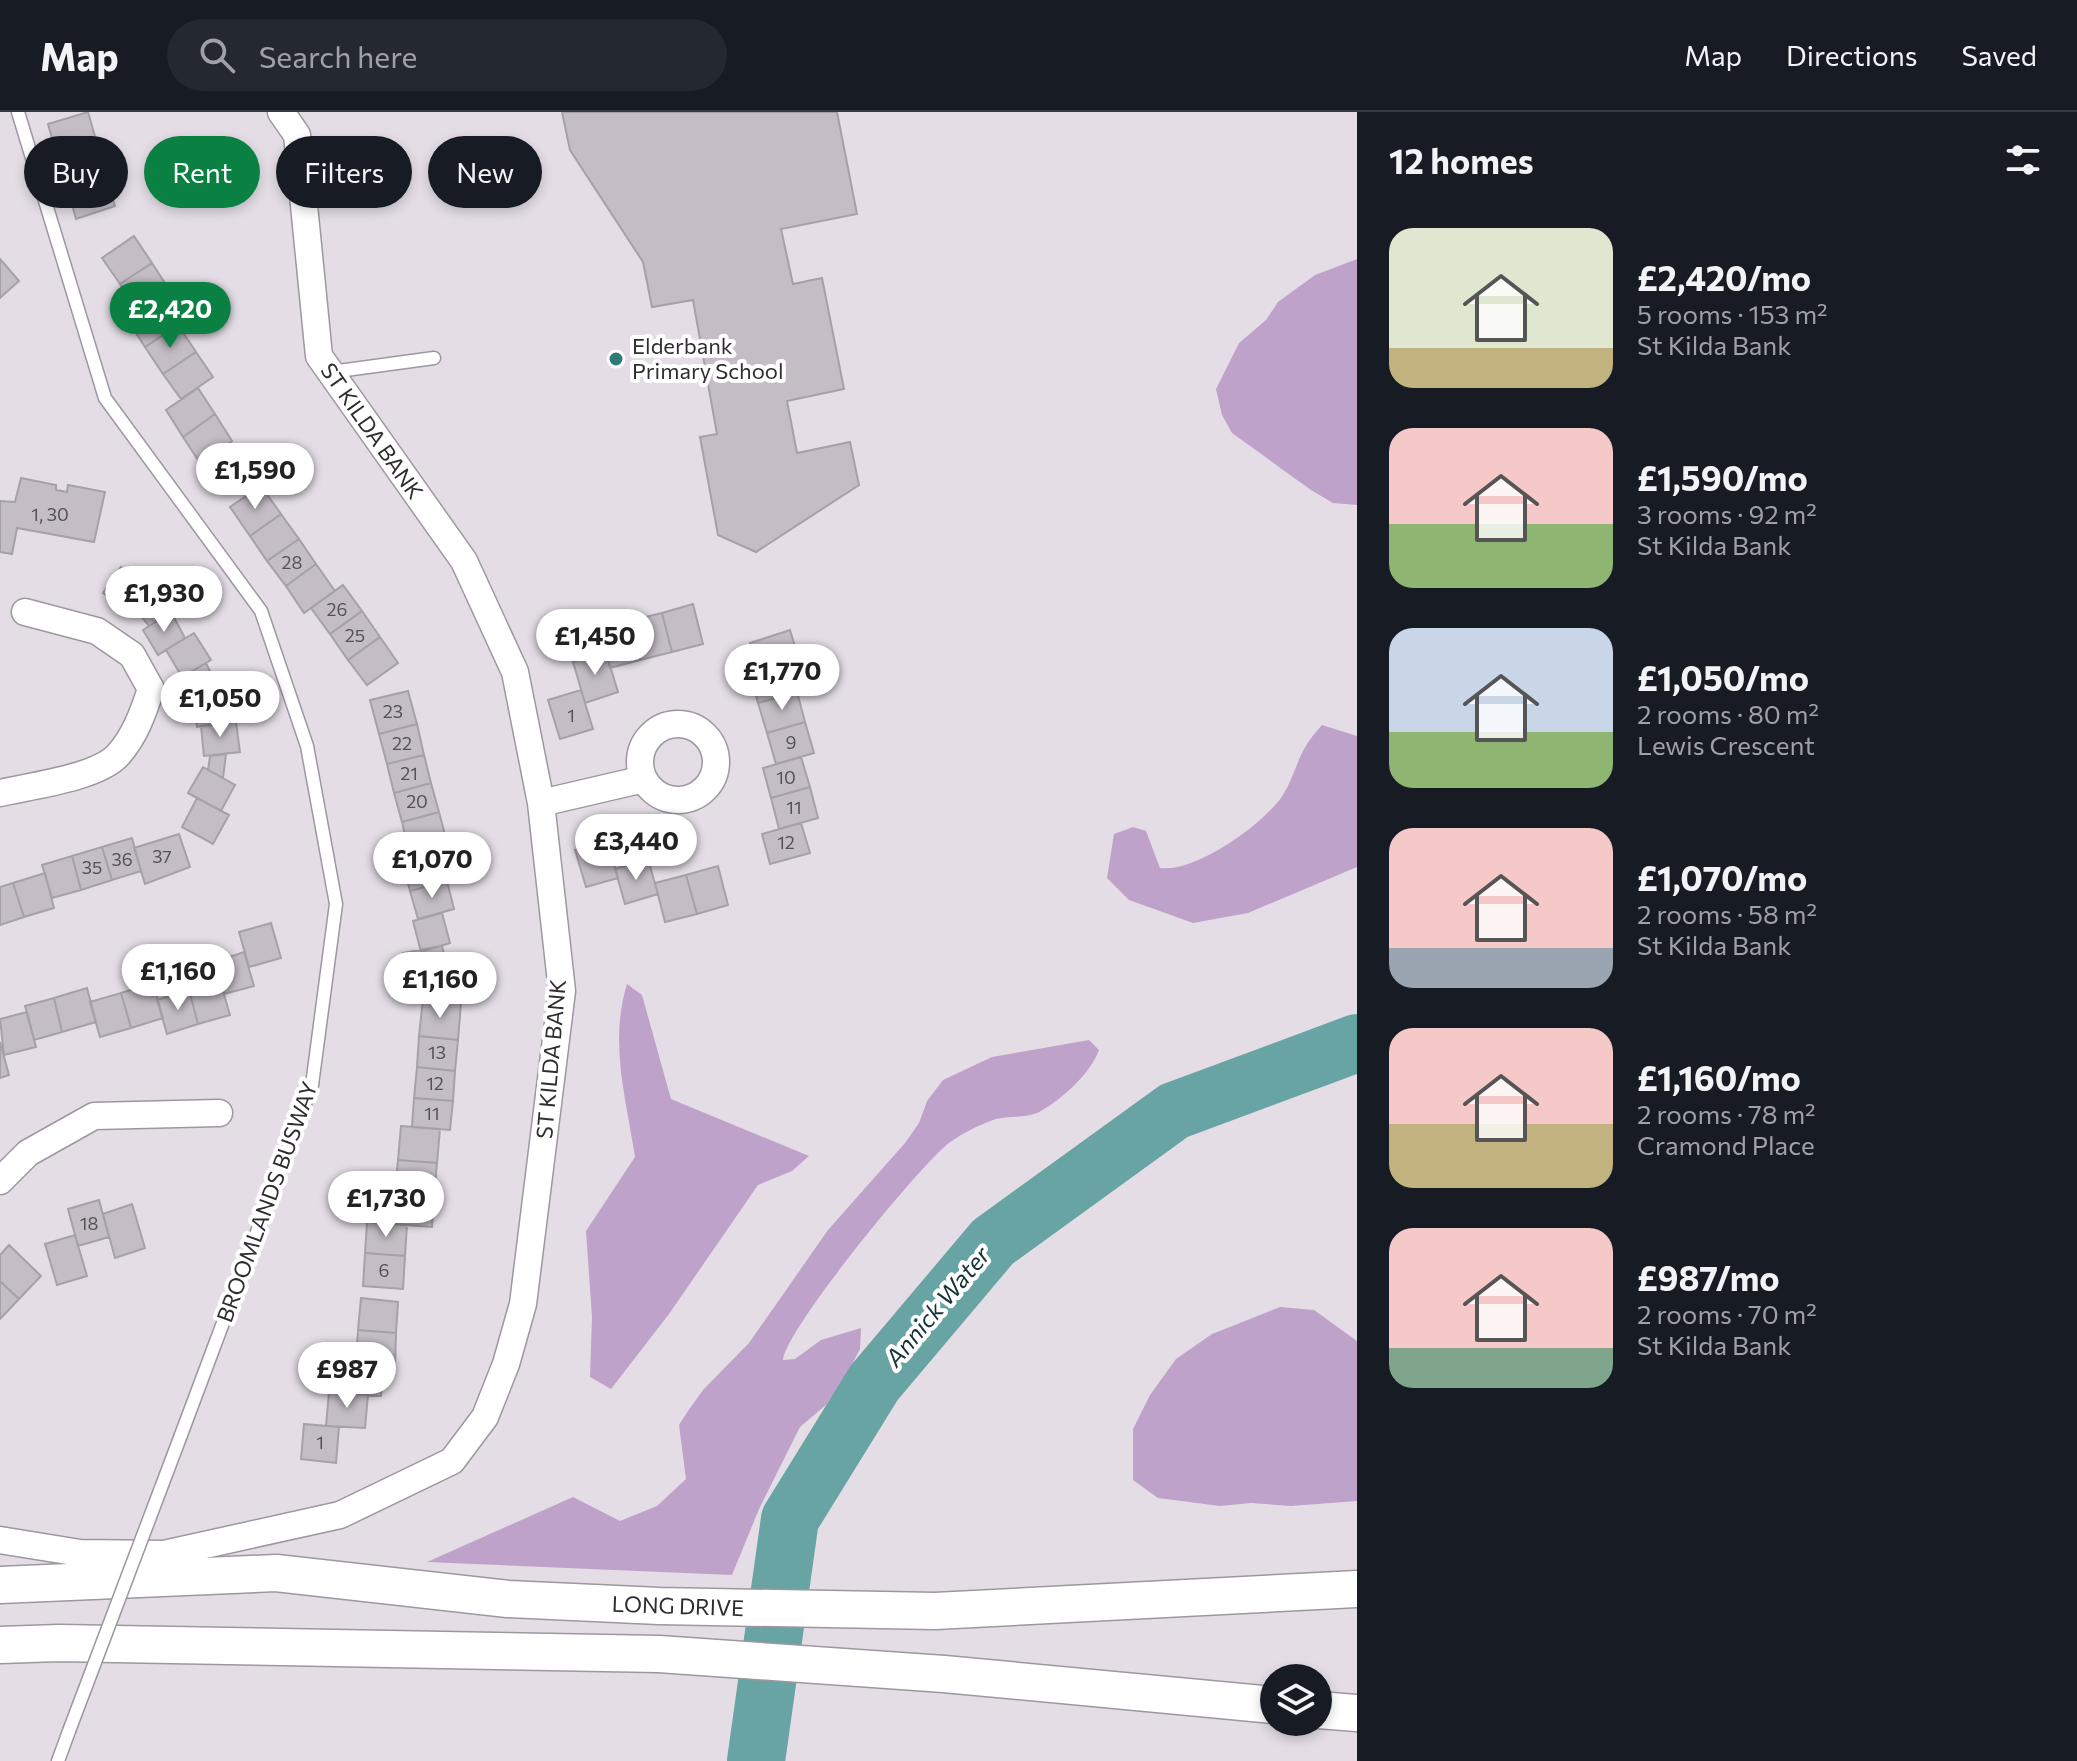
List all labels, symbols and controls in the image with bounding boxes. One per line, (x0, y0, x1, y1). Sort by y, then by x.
search box (167, 19, 727, 91)
text: Map (40, 32, 119, 79)
icon: search (195, 33, 239, 77)
text: Search here (259, 37, 417, 74)
text: Map (1684, 38, 1742, 72)
text: Directions (1786, 38, 1917, 72)
text: Saved (1961, 38, 2037, 72)
chip: Buy (24, 136, 128, 208)
chip: Rent (144, 136, 260, 208)
chip: Filters (276, 136, 412, 208)
chip: New (428, 136, 542, 208)
icon: filters (2001, 138, 2045, 182)
text: 12 homes (1389, 139, 1534, 181)
text: £2,420/mo (1637, 256, 1811, 298)
icon: home (1453, 260, 1549, 356)
pin: £2,420 (105, 282, 235, 350)
text: £2,420 (128, 292, 212, 323)
text: 5 rooms · 153 m² (1637, 298, 1828, 329)
text: St Kilda Bank (1637, 329, 1791, 360)
place label: Elderbank Primary School (632, 332, 784, 384)
marker: Elderbank Primary School (607, 350, 625, 368)
street label: ST KILDA BANK (315, 357, 430, 504)
pin: £1,590 (190, 443, 320, 511)
text: £1,590 (214, 453, 296, 484)
text: £1,590/mo (1637, 456, 1808, 498)
icon: home (1453, 460, 1549, 556)
text: 3 rooms · 92 m² (1637, 498, 1817, 529)
house number: 1, 30 (31, 503, 69, 525)
text: St Kilda Bank (1637, 529, 1791, 560)
house number: 28 (282, 551, 303, 573)
pin: £1,930 (99, 566, 229, 634)
text: £1,930 (123, 576, 205, 607)
house number: 26 (327, 598, 347, 620)
pin: £1,450 (530, 609, 660, 677)
text: £1,450 (554, 619, 636, 650)
house number: 25 (345, 624, 365, 646)
pin: £1,770 (717, 644, 847, 712)
text: £1,770 (743, 654, 821, 685)
text: £1,050/mo (1637, 656, 1809, 698)
icon: home (1453, 660, 1549, 756)
pin: £1,050 (155, 671, 285, 739)
text: £1,050 (179, 681, 261, 712)
text: 2 rooms · 80 m² (1637, 698, 1819, 729)
house number: 23 (383, 700, 403, 722)
house number: 1 (567, 704, 575, 726)
text: Lewis Crescent (1637, 729, 1815, 760)
house number: 9 (786, 731, 796, 753)
house number: 22 (392, 732, 412, 754)
house number: 21 (400, 762, 418, 784)
house number: 10 (776, 766, 796, 788)
house number: 20 (406, 790, 428, 812)
house number: 11 (786, 796, 802, 818)
pin: £3,440 (571, 814, 701, 882)
text: £3,440 (593, 824, 679, 855)
house number: 12 (777, 831, 795, 853)
pin: £1,070 (367, 832, 497, 900)
text: £1,070 (391, 842, 473, 873)
house number: 37 (152, 845, 172, 867)
house number: 36 (111, 848, 133, 870)
house number: 35 (82, 856, 102, 878)
text: £1,070/mo (1637, 856, 1807, 898)
icon: home (1453, 860, 1549, 956)
text: 2 rooms · 58 m² (1637, 898, 1817, 929)
text: St Kilda Bank (1637, 929, 1791, 960)
pin: £1,160 (113, 944, 243, 1012)
pin: £1,160 (375, 952, 505, 1020)
text: £1,160 (140, 954, 216, 985)
text: £1,160 (402, 962, 478, 993)
street label: ST KILDA BANK (530, 978, 571, 1140)
house number: 13 (428, 1041, 446, 1063)
text: £1,160/mo (1637, 1056, 1801, 1098)
icon: home (1453, 1060, 1549, 1156)
house number: 12 (426, 1072, 444, 1094)
street label: BROOMLANDS BUSWAY (210, 1078, 323, 1326)
text: 2 rooms · 78 m² (1637, 1098, 1816, 1129)
house number: 11 (424, 1102, 440, 1124)
text: Cramond Place (1637, 1129, 1815, 1160)
pin: £1,730 (321, 1171, 451, 1239)
text: £1,730 (346, 1181, 426, 1212)
house number: 18 (80, 1212, 98, 1234)
water label: Annick Water (878, 1239, 996, 1373)
text: £987/mo (1637, 1256, 1780, 1298)
house number: 6 (379, 1259, 389, 1281)
icon: home (1453, 1260, 1549, 1356)
text: 2 rooms · 70 m² (1637, 1298, 1817, 1329)
text: St Kilda Bank (1637, 1329, 1791, 1360)
pin: £987 (300, 1342, 394, 1410)
text: £987 (316, 1352, 378, 1383)
house number: 1 (316, 1431, 324, 1453)
street label: LONG DRIVE (611, 1590, 745, 1621)
map controls (1260, 1664, 1332, 1736)
button: layers (1260, 1664, 1332, 1736)

